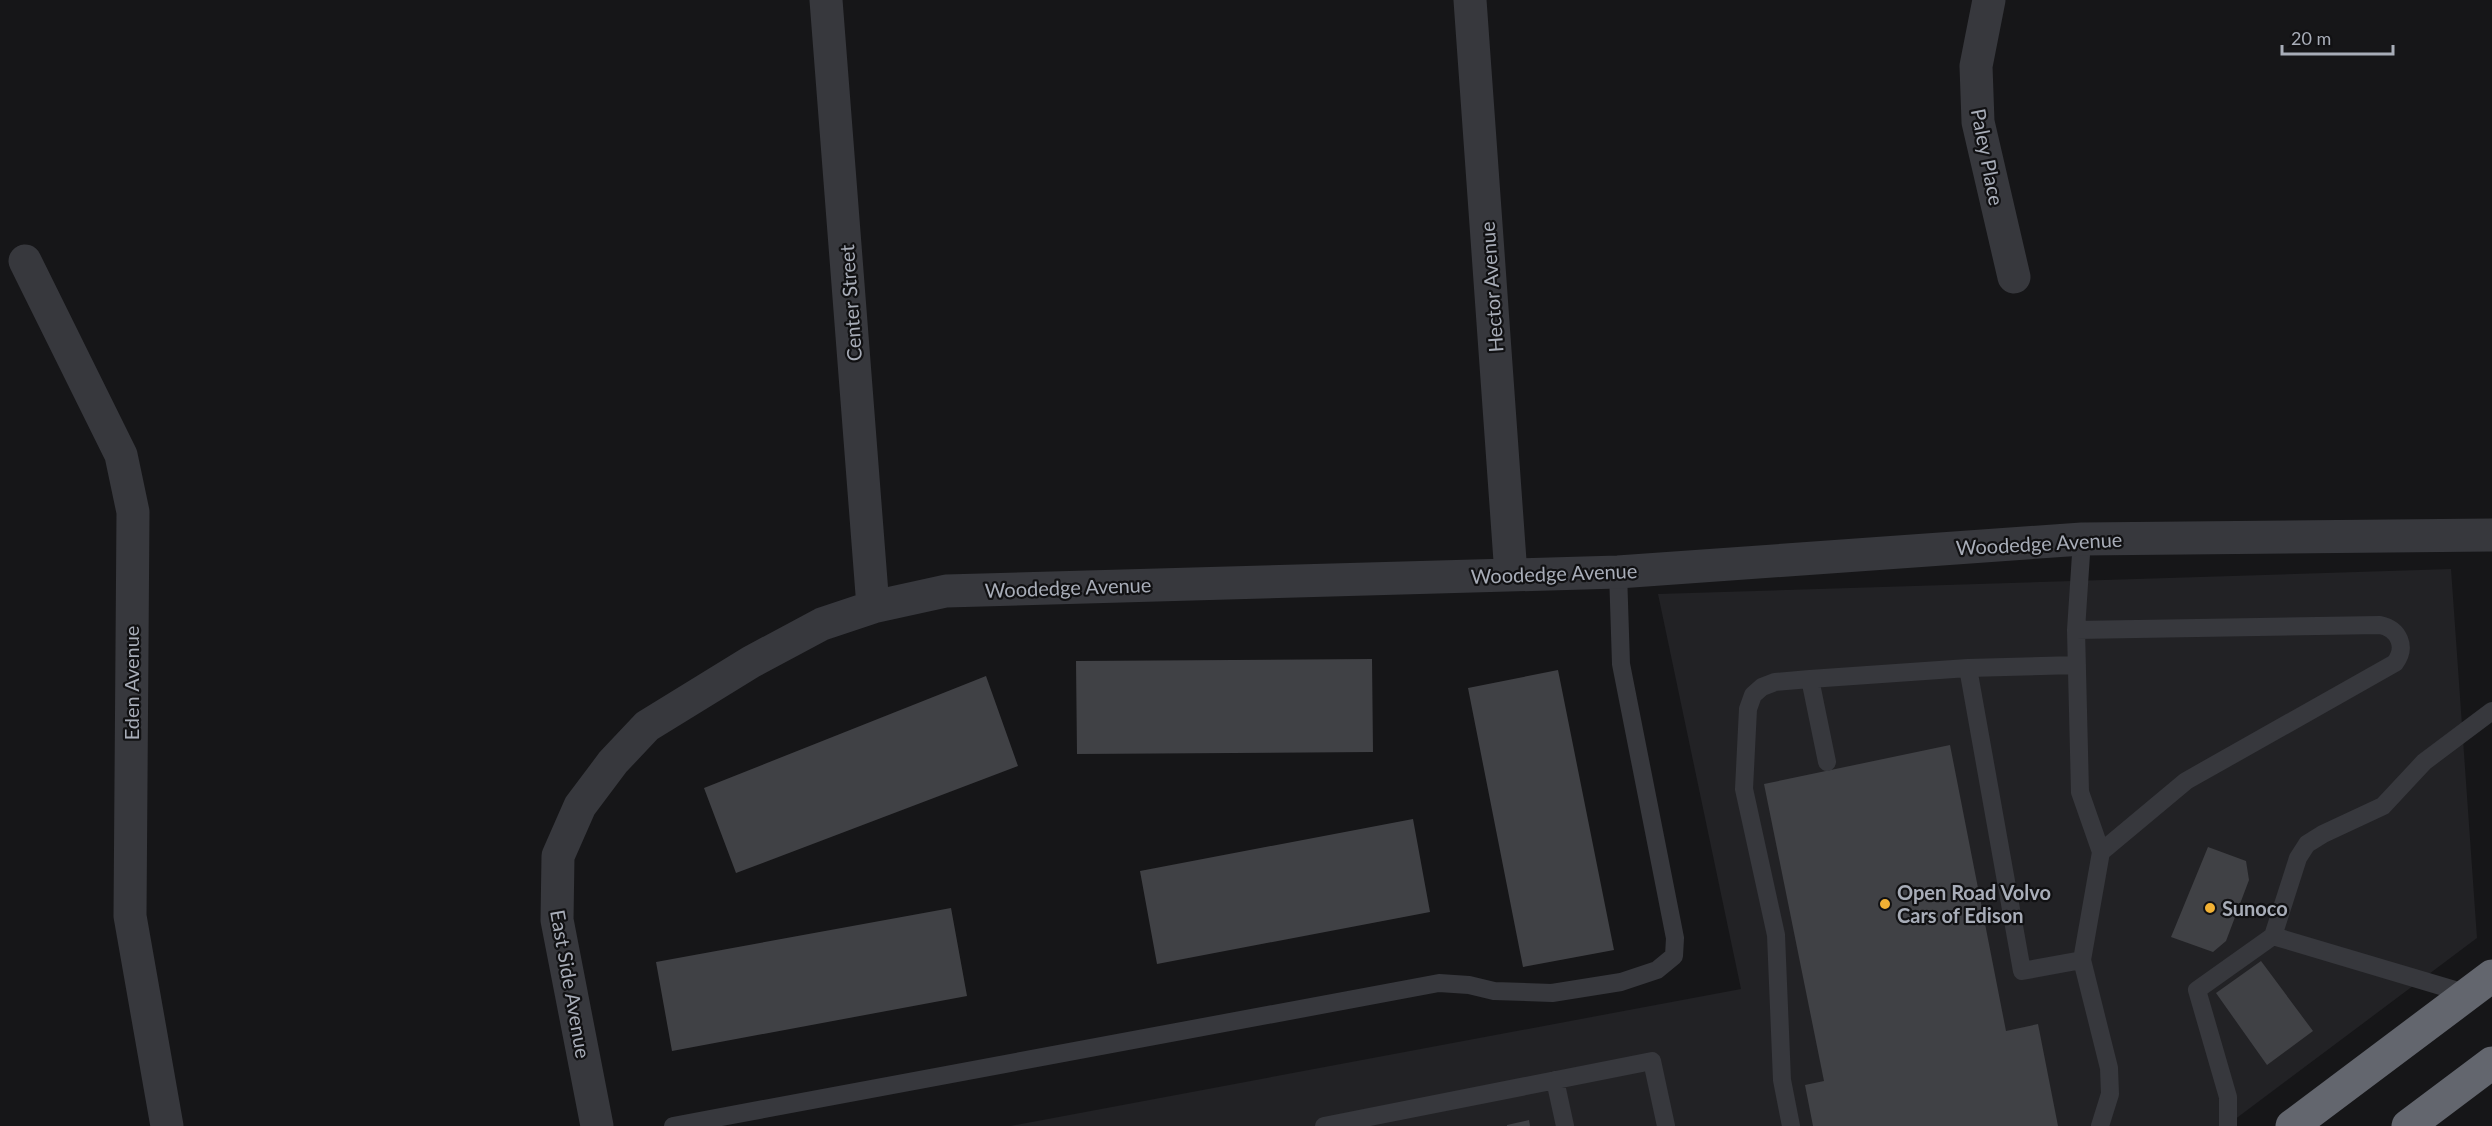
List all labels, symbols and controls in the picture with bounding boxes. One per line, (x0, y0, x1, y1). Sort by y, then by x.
scale bar (2282, 18, 2393, 56)
text: 20 m (2291, 27, 2331, 49)
street label: Paley Place (1967, 107, 2009, 207)
street label: Hector Avenue (1474, 221, 1508, 353)
street label: Center Street (834, 244, 866, 362)
street label: Woodedge Avenue (1955, 527, 2123, 559)
street label: Woodedge Avenue (1470, 558, 1638, 588)
street label: Woodedge Avenue (984, 572, 1152, 602)
street label: Eden Avenue (119, 626, 143, 740)
place label: Open Road Volvo Cars of Edison (1897, 880, 2051, 927)
place label: Sunoco (2222, 896, 2288, 920)
marker: Open Road Volvo Cars of Edison (1878, 897, 1892, 911)
marker: Sunoco (2203, 901, 2217, 915)
street label: East Side Avenue (546, 908, 596, 1060)

